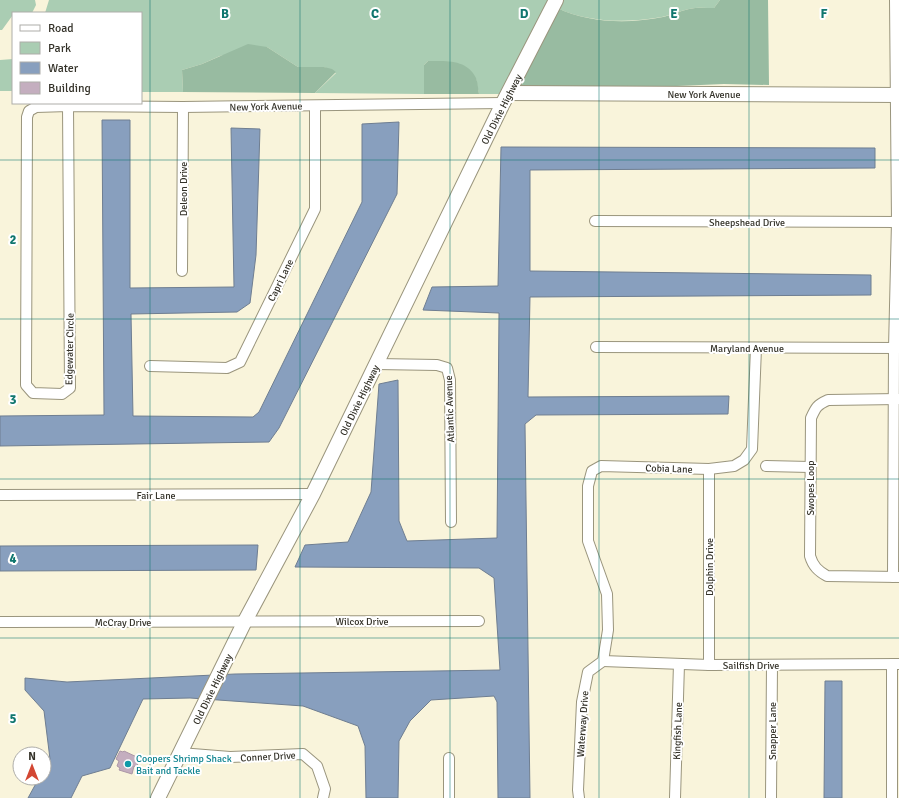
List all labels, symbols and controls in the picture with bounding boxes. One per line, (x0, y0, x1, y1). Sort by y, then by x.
text: B (221, 6, 229, 22)
text: C (371, 6, 379, 22)
text: D (520, 6, 529, 22)
text: E (670, 6, 678, 22)
text: F (821, 6, 828, 22)
legend (12, 12, 142, 104)
text: Road (48, 21, 74, 36)
text: Park (48, 41, 71, 56)
text: Water (48, 61, 79, 76)
street label: Old Dixie Highway (479, 72, 525, 147)
text: Building (48, 81, 91, 96)
street label: New York Avenue (668, 89, 740, 101)
street label: New York Avenue (229, 100, 303, 114)
street label: Deleon Drive (178, 162, 190, 216)
street label: Sheepshead Drive (709, 217, 785, 229)
text: 2 (9, 232, 17, 248)
street label: Capri Lane (265, 257, 296, 304)
street label: Edgewater Circle (63, 313, 77, 385)
street label: Maryland Avenue (710, 343, 784, 355)
street label: Old Dixie Highway (338, 363, 382, 438)
street label: Atlantic Avenue (443, 375, 457, 443)
text: 3 (9, 392, 17, 408)
street label: Swopes Loop (805, 460, 817, 516)
street label: Cobia Lane (645, 462, 693, 476)
street label: Fair Lane (136, 490, 176, 502)
street label: Dolphin Drive (704, 538, 716, 596)
text: 4 (9, 551, 17, 567)
street label: Wilcox Drive (336, 616, 388, 628)
street label: McCray Drive (95, 617, 151, 629)
street label: Old Dixie Highway (191, 652, 235, 727)
street label: Sailfish Drive (723, 660, 779, 672)
street label: Waterway Drive (575, 690, 591, 758)
street label: Kingfish Lane (671, 702, 685, 760)
street label: Snapper Lane (767, 702, 779, 760)
text: 5 (9, 711, 17, 727)
north arrow (12, 746, 52, 786)
text: N (28, 750, 36, 763)
street label: Conner Drive (240, 750, 296, 764)
place label: Coopers Shrimp Shack Bait and Tackle (136, 753, 232, 777)
marker: Coopers Shrimp Shack Bait and Tackle (123, 759, 133, 769)

